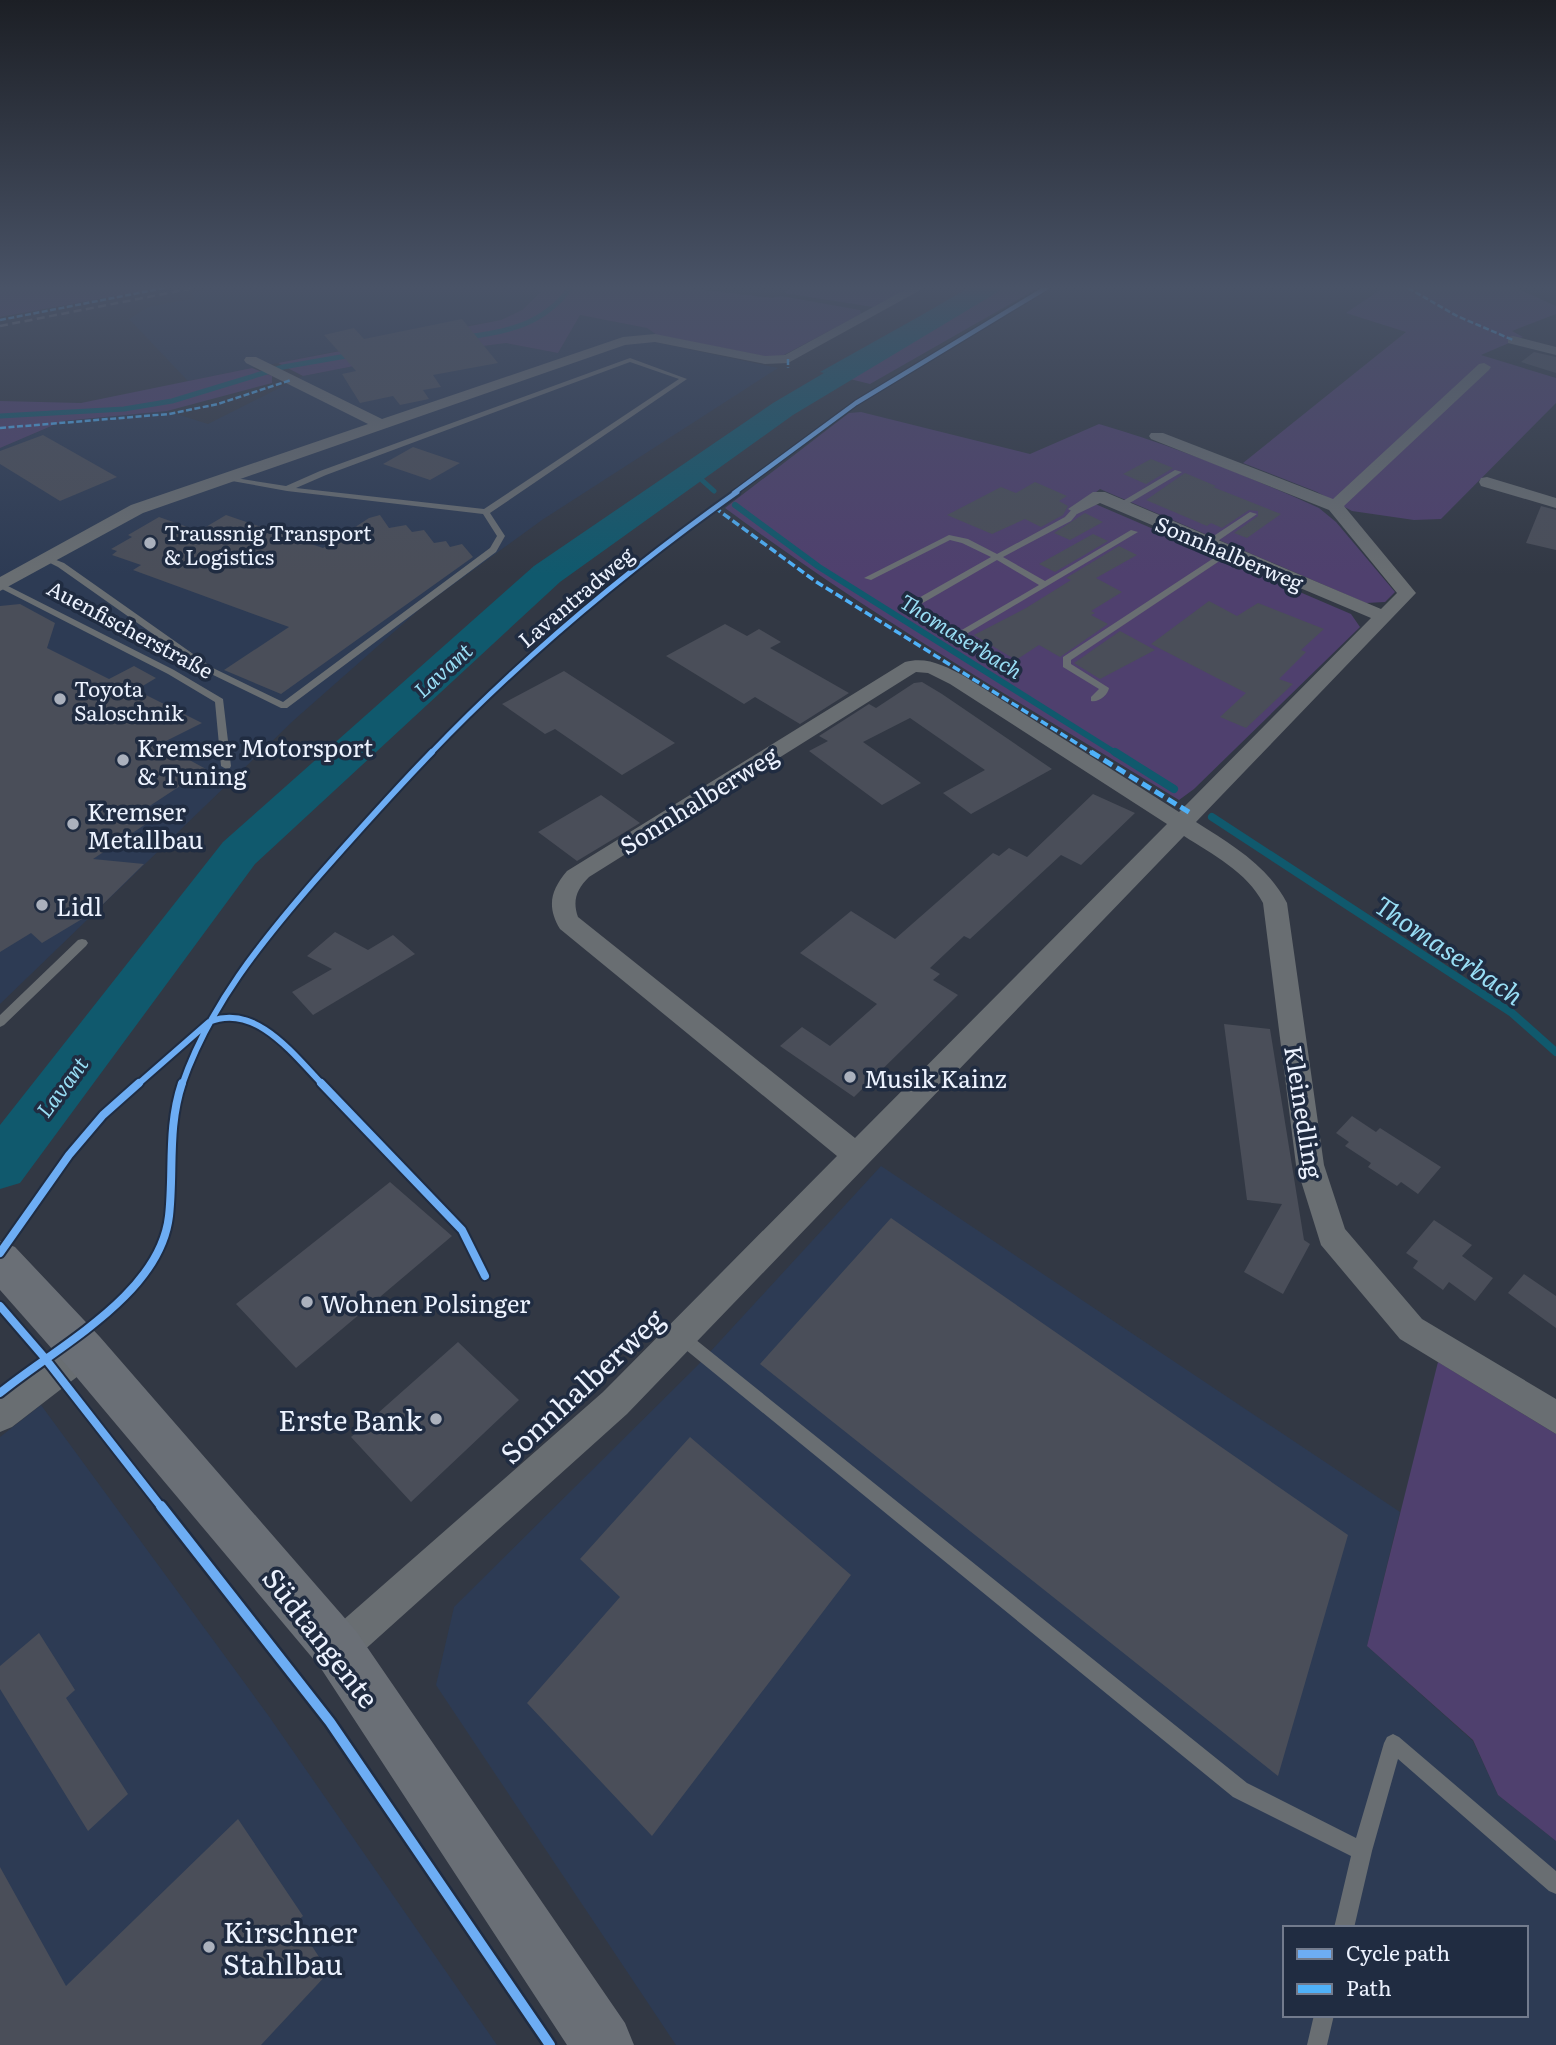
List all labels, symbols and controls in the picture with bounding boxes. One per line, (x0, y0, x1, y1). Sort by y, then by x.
street label: Sonnhalberweg (1151, 507, 1309, 597)
place label: Traussnig Transport & Logistics (164, 516, 372, 571)
marker: Traussnig Transport & Logistics (142, 535, 158, 551)
street label: Lavantradweg (510, 538, 640, 654)
street label: Auenfischerstraße (43, 571, 220, 685)
water label: Thomaserbach (895, 585, 1030, 685)
water label: Lavant (406, 634, 479, 704)
place label: Toyota Saloschnik (74, 672, 184, 727)
marker: Toyota Saloschnik (52, 691, 68, 707)
place label: Kremser Motorsport & Tuning (137, 729, 374, 792)
street label: Sonnhalberweg (612, 736, 784, 862)
marker: Kremser Motorsport & Tuning (115, 752, 131, 768)
place label: Kremser Metallbau (87, 793, 203, 856)
marker: Kremser Metallbau (65, 816, 81, 832)
water label: Thomaserbach (1368, 885, 1532, 1013)
place label: Lidl (56, 888, 102, 923)
marker: Lidl (34, 897, 50, 913)
street label: Kleinedling (1277, 1043, 1333, 1182)
water label: Lavant (28, 1049, 95, 1123)
place label: Musik Kainz (864, 1060, 1007, 1095)
marker: Musik Kainz (842, 1069, 858, 1085)
place label: Wohnen Polsinger (321, 1285, 531, 1320)
marker: Wohnen Polsinger (299, 1294, 315, 1310)
street label: Sonnhalberweg (490, 1297, 673, 1472)
place label: Erste Bank (278, 1398, 423, 1440)
marker: Erste Bank (428, 1411, 444, 1427)
street label: Südtangente (254, 1558, 390, 1716)
place label: Kirschner Stahlbau (223, 1910, 358, 1984)
legend (1283, 1926, 1528, 2017)
text: Cycle path (1346, 1936, 1450, 1967)
marker: Kirschner Stahlbau (201, 1939, 217, 1955)
text: Path (1346, 1971, 1392, 2002)

